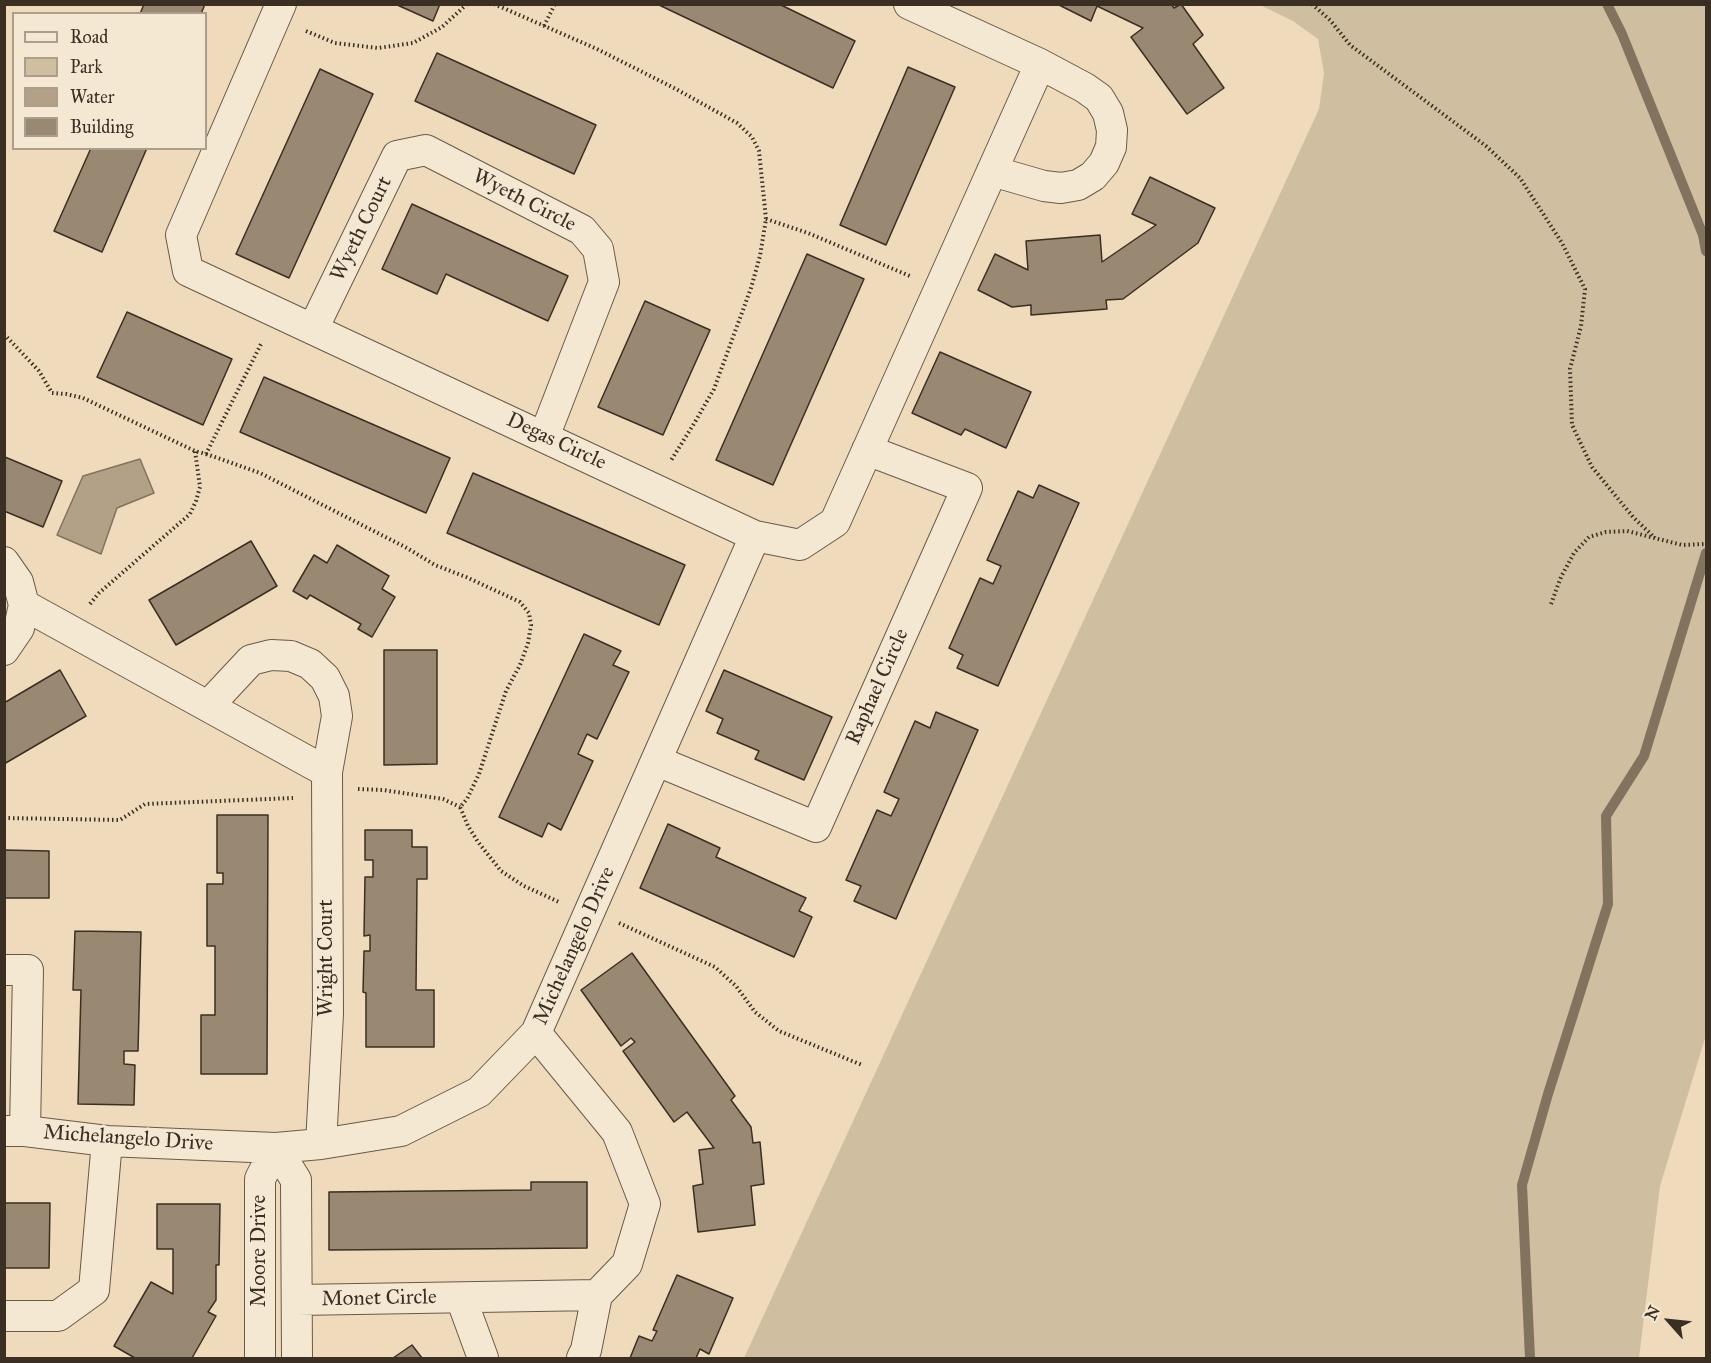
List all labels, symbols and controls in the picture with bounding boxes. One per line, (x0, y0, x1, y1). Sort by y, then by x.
legend (12, 12, 207, 150)
text: Road (70, 26, 108, 48)
text: Park (70, 56, 103, 78)
text: Water (70, 86, 114, 108)
text: Building (70, 116, 133, 138)
street label: Wyeth Circle (468, 164, 580, 238)
street label: Wyeth Court (326, 173, 398, 285)
street label: Degas Circle (502, 408, 610, 476)
street label: Raphael Circle (841, 625, 915, 749)
street label: Michelangelo Drive (529, 863, 621, 1029)
street label: Wright Court (314, 899, 340, 1017)
street label: Michelangelo Drive (42, 1120, 214, 1158)
street label: Moore Drive (247, 1195, 273, 1307)
street label: Monet Circle (321, 1285, 437, 1313)
north arrow (1639, 1291, 1699, 1351)
text: N (1641, 1302, 1664, 1323)

